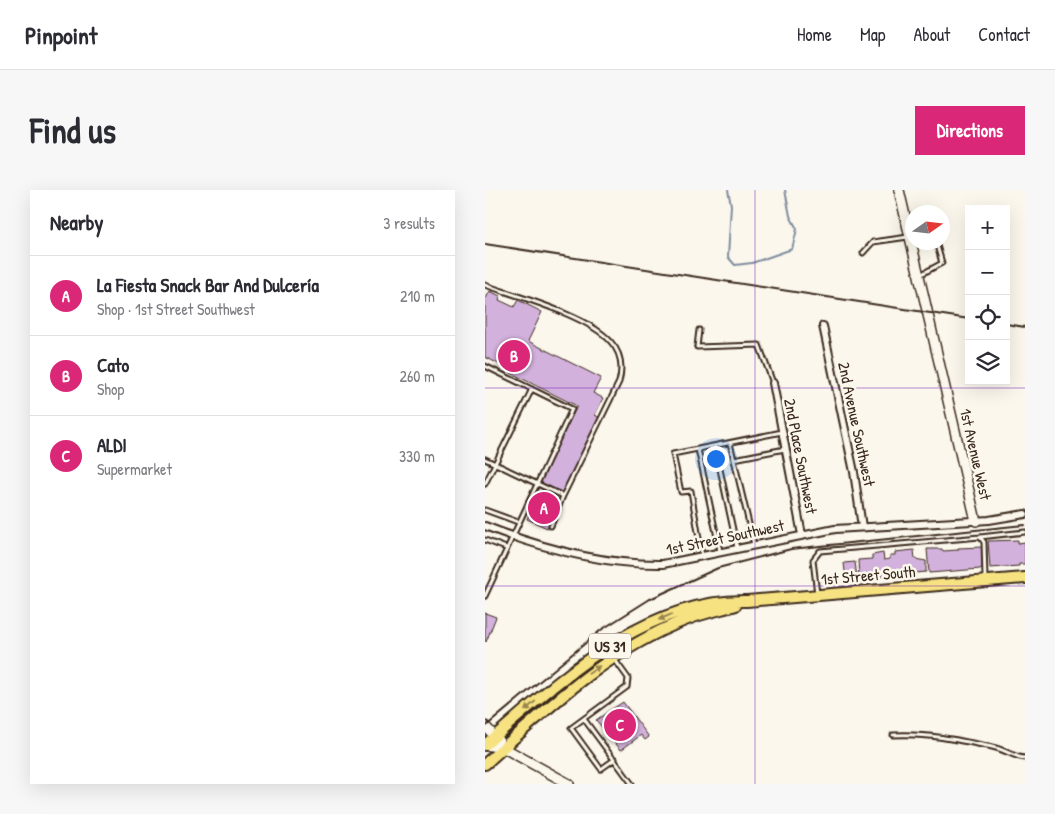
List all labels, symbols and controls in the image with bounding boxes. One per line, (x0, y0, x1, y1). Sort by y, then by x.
text: Pinpoint (25, 19, 97, 51)
text: Home (797, 22, 832, 47)
text: Map (860, 22, 885, 47)
text: About (913, 22, 950, 47)
text: Contact (978, 22, 1030, 47)
button: Directions (915, 106, 1025, 155)
text: Find us (30, 107, 116, 154)
north arrow (905, 205, 950, 250)
map controls (965, 205, 1010, 385)
button: + (965, 205, 1010, 250)
text: Nearby (50, 208, 103, 237)
text: 3 results (383, 212, 435, 234)
button: − (965, 250, 1010, 295)
text: La Fiesta Snack Bar And Dulcería (97, 272, 319, 298)
text: A (62, 285, 70, 307)
text: 210 m (400, 285, 435, 307)
button: locate (965, 295, 1010, 340)
text: Shop · 1st Street Southwest (97, 298, 255, 320)
pin: B (498, 337, 530, 375)
button: layers (965, 340, 1010, 385)
text: Cato (97, 352, 129, 378)
street label: 2nd Avenue Southwest (833, 360, 881, 489)
text: B (62, 365, 70, 387)
text: 260 m (399, 365, 435, 387)
text: Shop (97, 378, 124, 400)
street label: 2nd Place Southwest (779, 396, 823, 516)
street label: 1st Avenue West (955, 406, 997, 502)
text: ALDI (97, 432, 127, 458)
text: C (62, 445, 70, 467)
text: 330 m (399, 445, 435, 467)
your location (703, 446, 729, 472)
text: Supermarket (97, 458, 172, 480)
pin: A (528, 489, 560, 527)
street label: 1st Street Southwest (664, 514, 786, 560)
street label: 1st Street South (820, 560, 916, 590)
one-way arrow (658, 614, 672, 622)
road number: US 31 (589, 634, 631, 658)
one-way arrow (587, 665, 601, 675)
one-way arrow (524, 701, 537, 712)
pin: C (604, 706, 636, 744)

